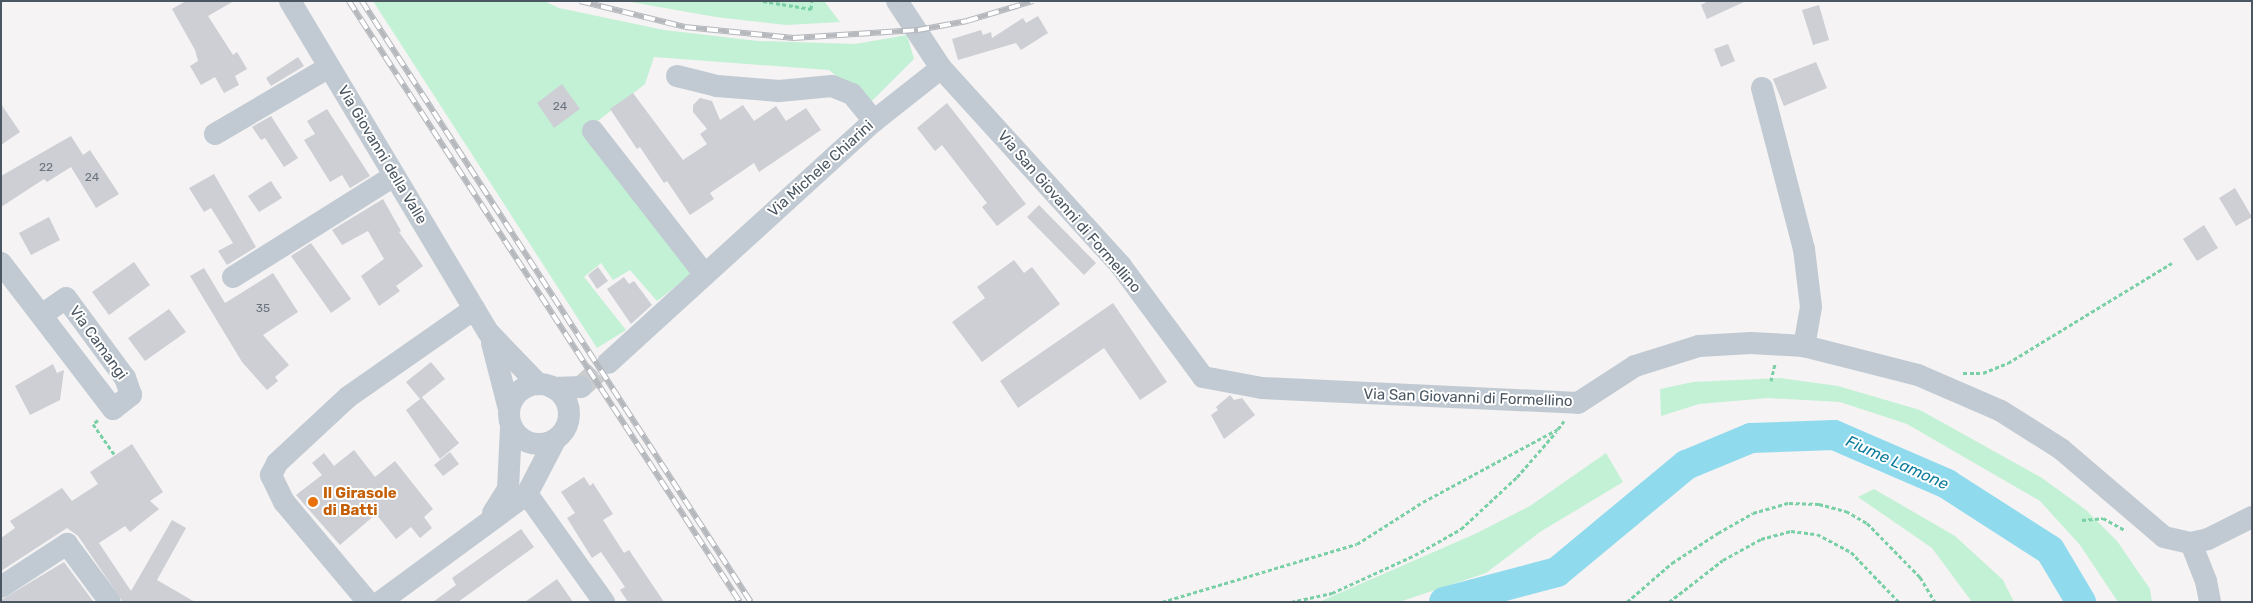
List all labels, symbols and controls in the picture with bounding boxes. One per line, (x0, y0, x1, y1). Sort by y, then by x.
street label: Via Giovanni della Valle (333, 82, 431, 228)
house number: 24 (553, 100, 567, 114)
street label: Via Michele Chiarini (765, 117, 877, 221)
street label: Via San Giovanni di Formellino (994, 127, 1144, 297)
house number: 22 (39, 161, 53, 175)
house number: 24 (85, 171, 99, 185)
house number: 35 (256, 302, 270, 316)
street label: Via Camangi (65, 303, 131, 383)
street label: Via San Giovanni di Formellino (1363, 385, 1573, 411)
water label: Fiume Lamone (1843, 432, 1951, 494)
place label: Il Girasole di Batti (323, 484, 397, 519)
marker: Il Girasole di Batti (307, 496, 319, 508)

